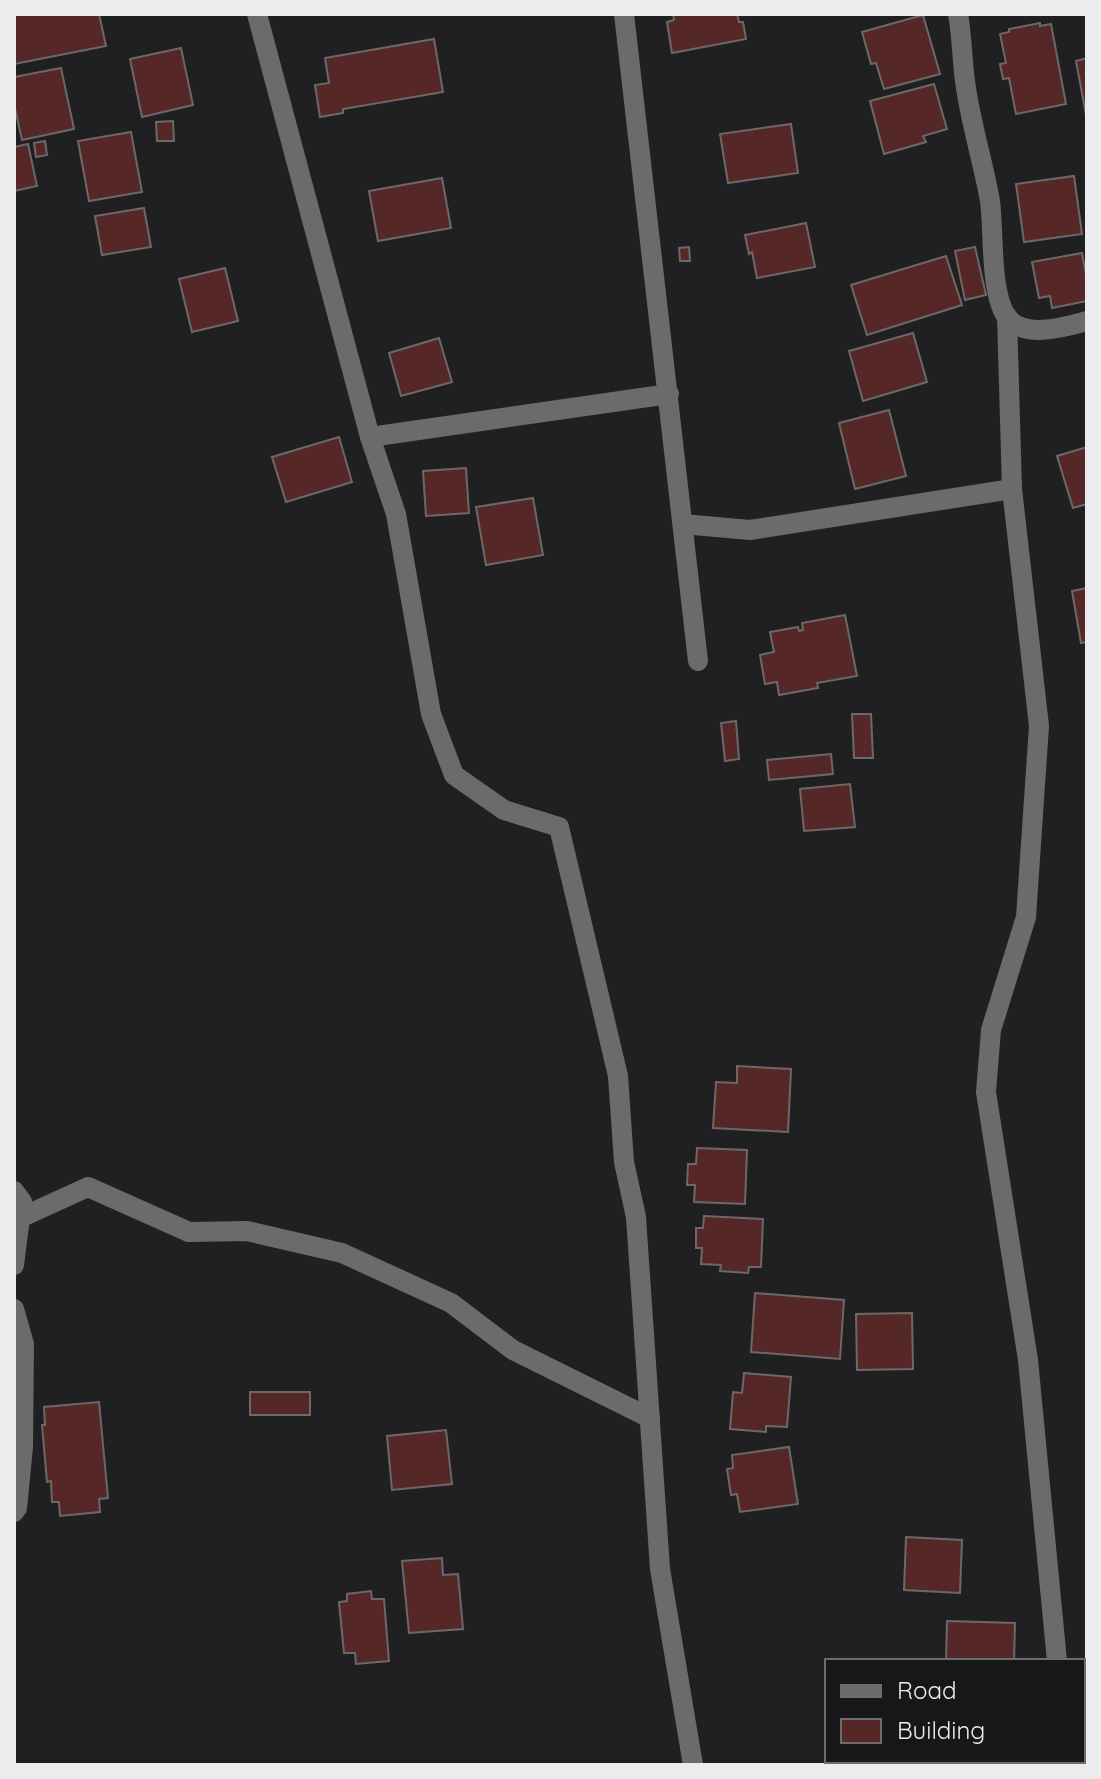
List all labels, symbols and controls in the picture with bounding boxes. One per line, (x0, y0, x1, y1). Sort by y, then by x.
legend (825, 1659, 1085, 1763)
text: Road (897, 1675, 957, 1705)
text: Building (897, 1715, 985, 1745)

